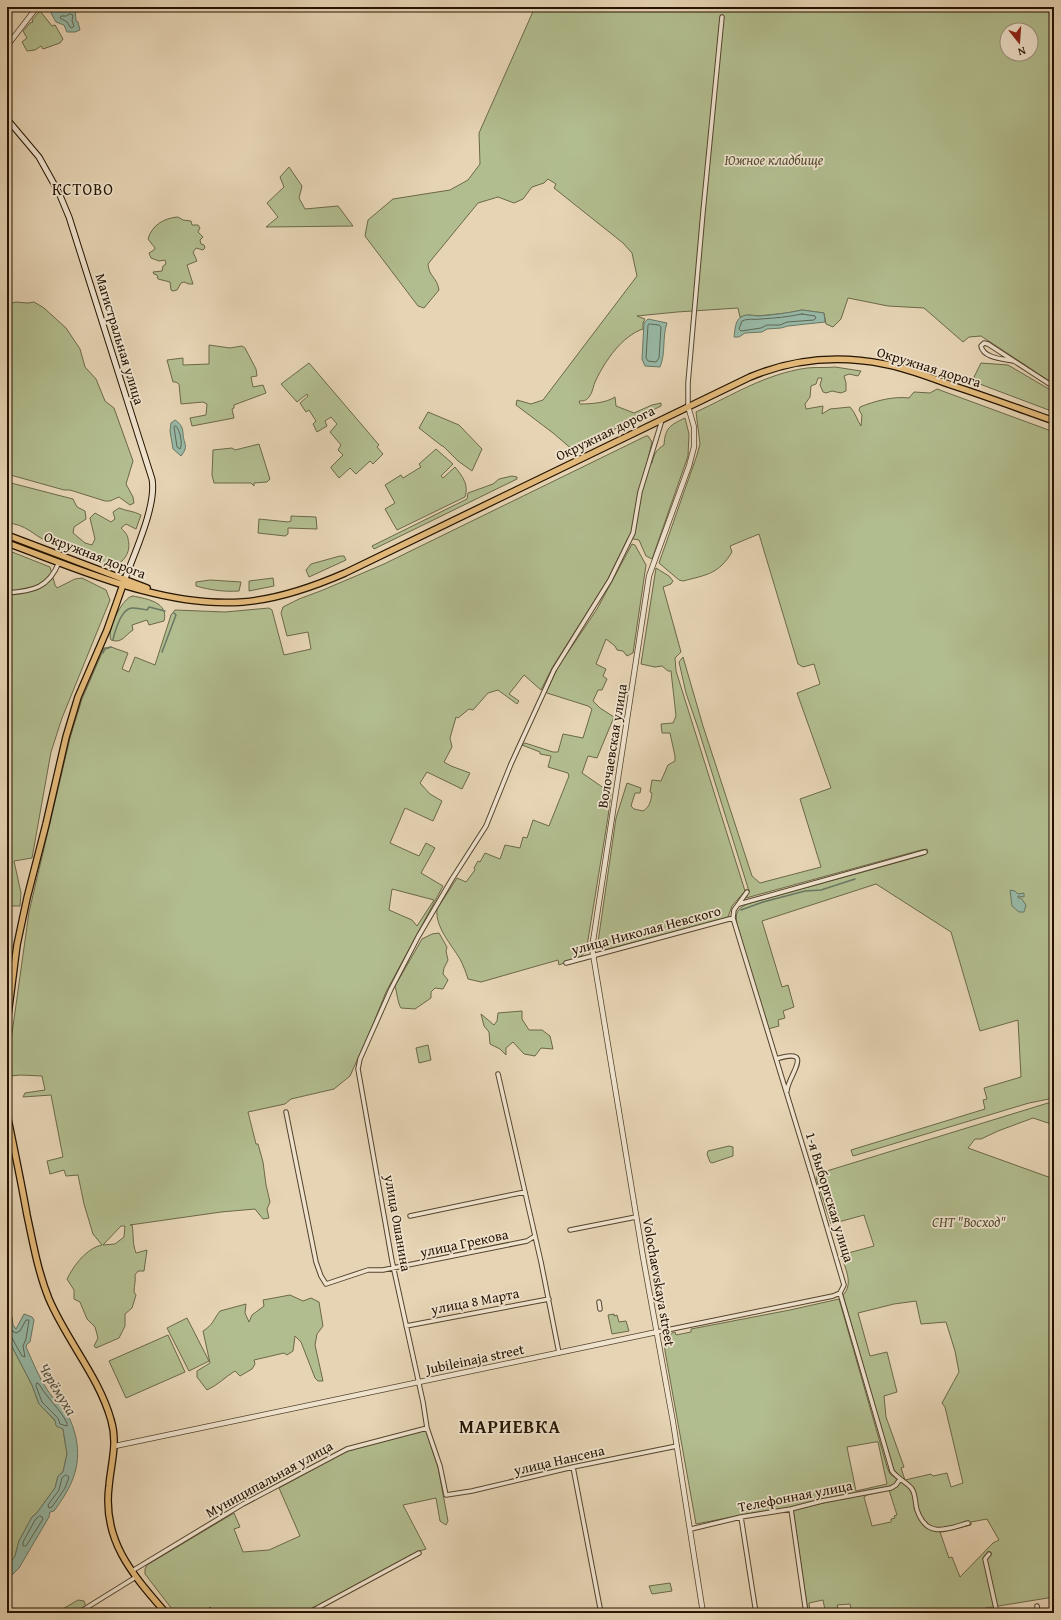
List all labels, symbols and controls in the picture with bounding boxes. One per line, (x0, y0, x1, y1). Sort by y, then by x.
north arrow (999, 22, 1039, 62)
text: N (1015, 43, 1028, 60)
park label: Южное кладбище (725, 150, 824, 170)
district label: КСТОВО (52, 177, 114, 201)
street label: Магистральная улица (91, 271, 150, 407)
street label: Окружная дорога (875, 342, 984, 392)
street label: Окружная дорога (552, 400, 658, 466)
street label: Окружная дорога (41, 526, 149, 584)
street label: Волочаевская улица (592, 682, 632, 810)
street label: улица Николая Невского (568, 900, 723, 960)
street label: 1-я Выборгская улица (801, 1129, 859, 1265)
street label: улица Ошанина (379, 1172, 416, 1273)
park label: СНТ "Восход" (932, 1212, 1006, 1232)
street label: Volochaevskaya street (638, 1216, 680, 1348)
street label: улица Грекова (417, 1224, 510, 1262)
street label: улица 8 Марта (428, 1283, 521, 1320)
street label: Jubileinaja street (422, 1339, 526, 1380)
water label: Черёмуха (34, 1359, 82, 1419)
district label: МАРИЕВКА (459, 1413, 561, 1440)
street label: Муниципальная улица (202, 1436, 336, 1522)
street label: улица Нансена (511, 1440, 607, 1480)
street label: Телефонная улица (736, 1475, 854, 1517)

